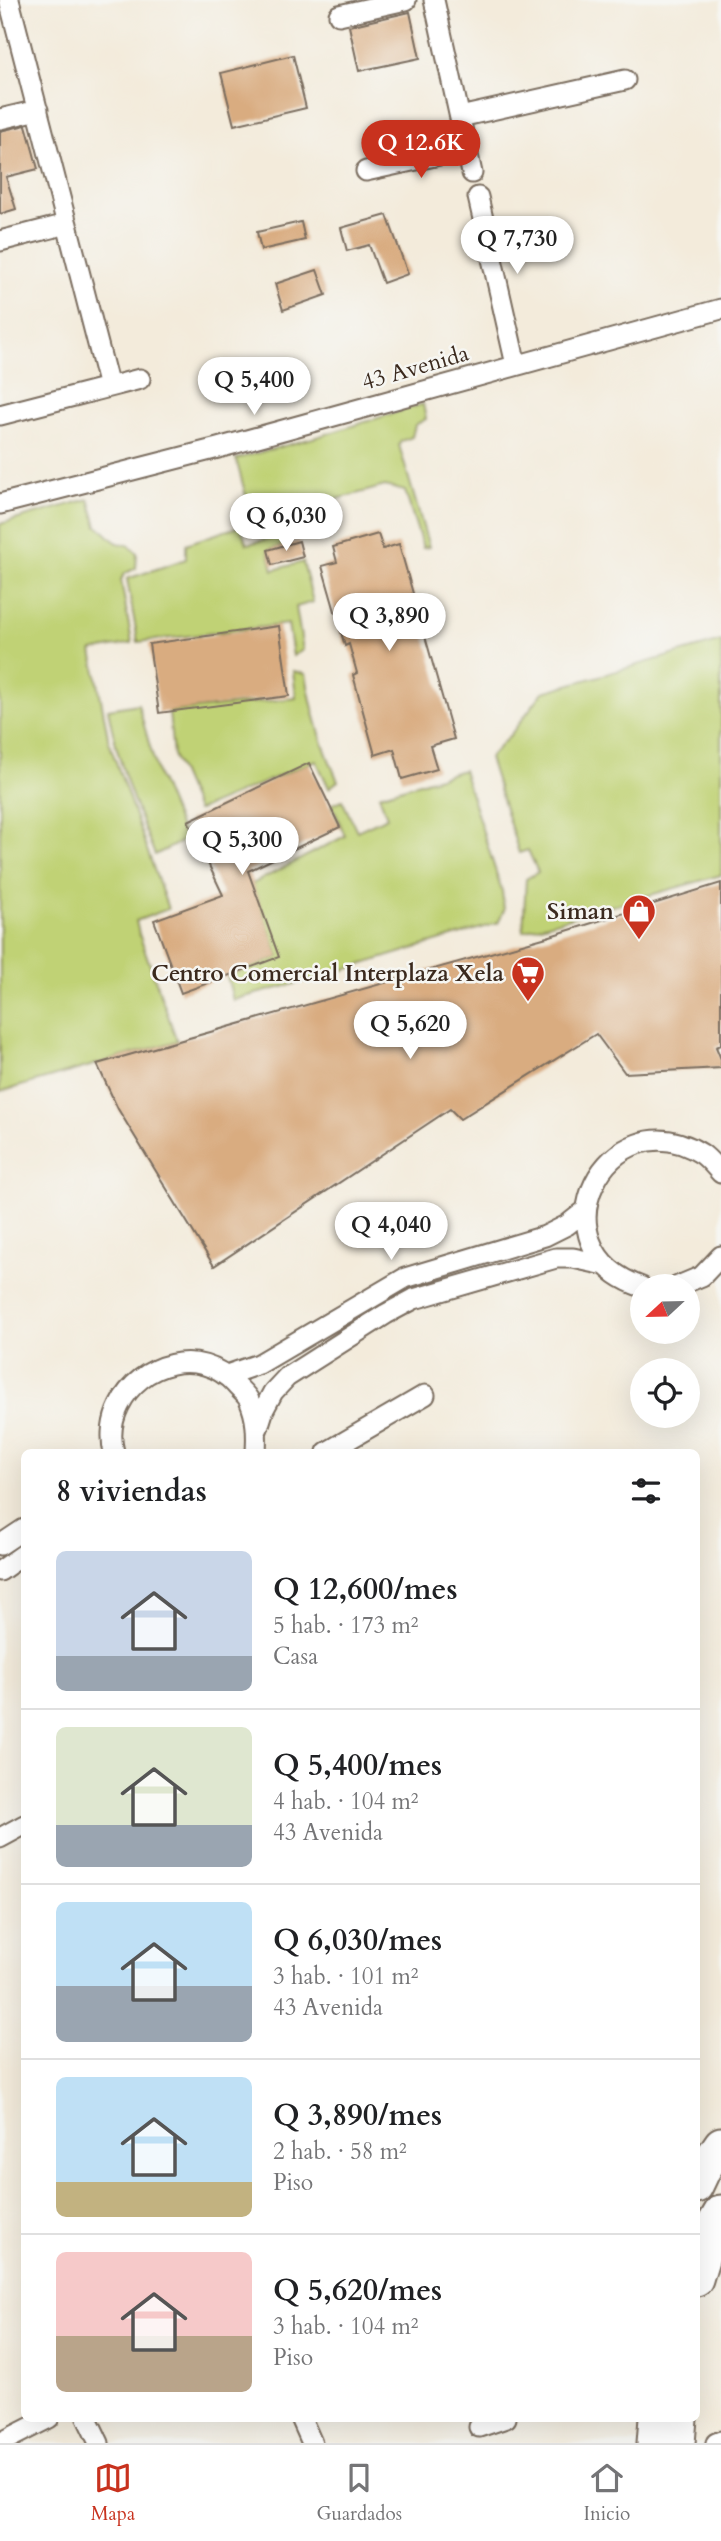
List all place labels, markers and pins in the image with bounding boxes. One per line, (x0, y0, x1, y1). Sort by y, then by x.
pin: Q 12.6K (356, 120, 486, 180)
pin: Q 7,730 (452, 216, 582, 276)
pin: Q 5,400 (189, 358, 319, 417)
pin: Q 6,030 (221, 494, 351, 553)
pin: Q 3,890 (324, 594, 454, 653)
pin: Q 5,300 (177, 818, 307, 877)
shop icon: Siman (620, 892, 658, 941)
place label: Siman (547, 896, 614, 927)
supermarket icon: Centro Comercial Interplaza Xela (509, 954, 547, 1003)
place label: Centro Comercial Interplaza Xela (151, 958, 505, 989)
pin: Q 5,620 (345, 1002, 475, 1061)
pin: Q 4,040 (326, 1202, 456, 1262)

